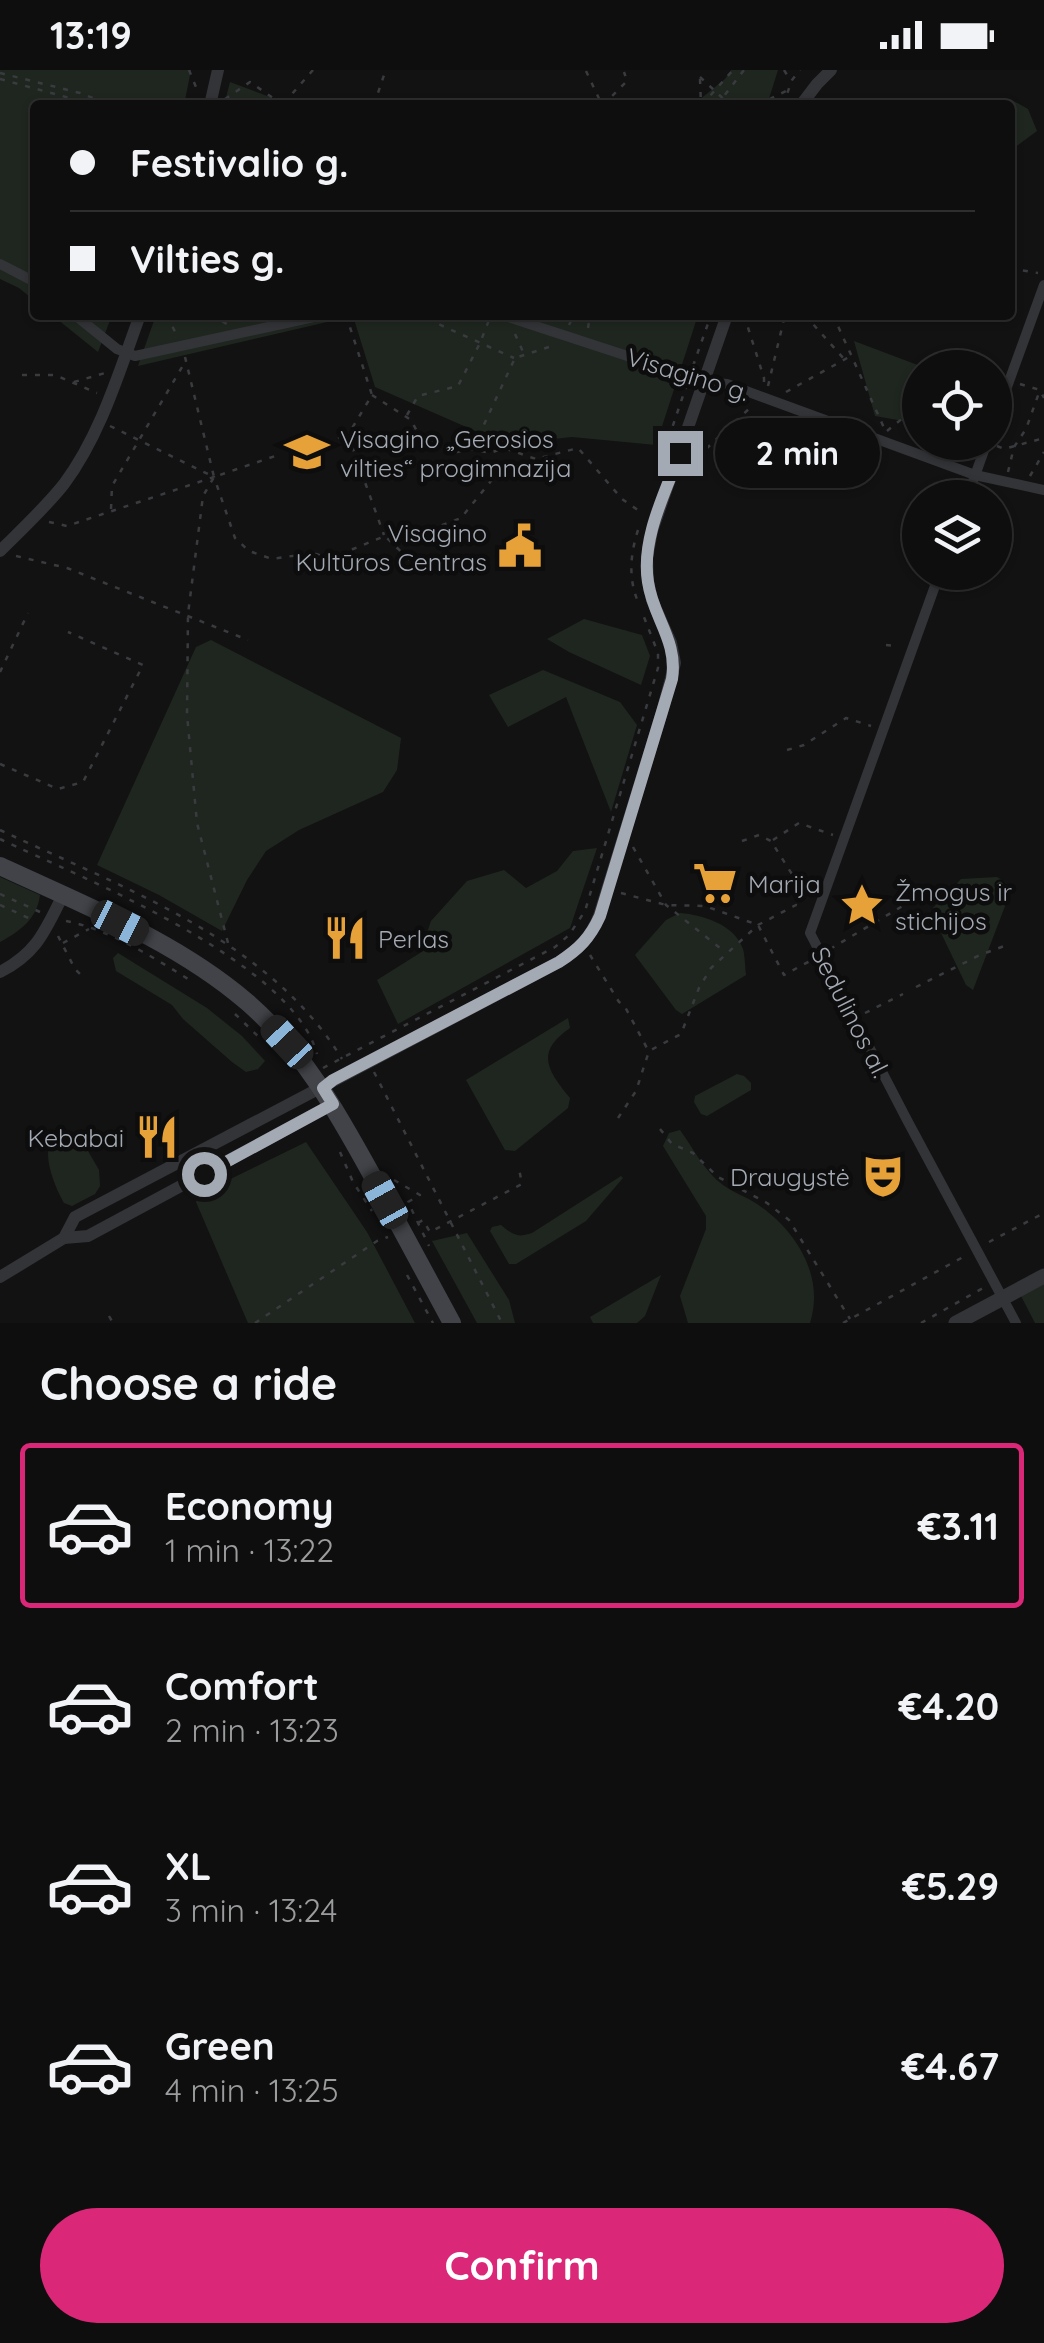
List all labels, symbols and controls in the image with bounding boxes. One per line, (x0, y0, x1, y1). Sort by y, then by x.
text: 13:19 (50, 11, 132, 59)
text: Festivalio g. (130, 139, 348, 187)
text: Vilties g. (130, 235, 284, 283)
street label: Visagino g. (623, 341, 753, 407)
map controls (902, 350, 1012, 590)
button: locate (902, 350, 1012, 460)
callout: 2 min (715, 418, 880, 488)
place label: Visagino „Gerosios vilties“ progimnazija (340, 423, 571, 483)
school or university icon: Visagino „Gerosios vilties“ progimnazija (283, 428, 331, 476)
route end (658, 431, 703, 476)
text: 2 min (756, 433, 839, 473)
button: layers (902, 480, 1012, 590)
place label: Visagino Kultūros Centras (296, 517, 487, 577)
public building icon: Visagino Kultūros Centras (496, 522, 544, 570)
supermarket icon: Marija (691, 859, 739, 907)
place label: Marija (748, 868, 821, 899)
place label: Žmogus ir stichijos (895, 876, 1013, 936)
place icon: Žmogus ir stichijos (838, 881, 886, 929)
car (86, 896, 154, 950)
restaurant icon: Perlas (321, 914, 369, 962)
place label: Perlas (378, 923, 449, 954)
street label: Sedulinos al. (805, 941, 897, 1083)
car (256, 1010, 318, 1074)
restaurant icon: Kebabai (133, 1113, 181, 1161)
place label: Kebabai (28, 1122, 124, 1153)
route start (182, 1152, 227, 1197)
theatre icon: Draugystė (859, 1152, 907, 1200)
place label: Draugystė (730, 1161, 850, 1192)
car (357, 1166, 413, 1234)
text: Choose a ride (40, 1355, 337, 1411)
icon: car (45, 1481, 135, 1571)
text: Economy (165, 1482, 334, 1530)
text: €3.11 (918, 1502, 999, 1550)
text: 1 min · 13:22 (165, 1530, 334, 1570)
icon: car (45, 1661, 135, 1751)
text: Comfort (165, 1662, 319, 1710)
text: €4.20 (898, 1682, 999, 1730)
text: 2 min · 13:23 (165, 1710, 339, 1750)
icon: car (45, 1841, 135, 1931)
text: XL (165, 1842, 211, 1890)
text: €5.29 (902, 1862, 999, 1910)
text: 3 min · 13:24 (165, 1890, 337, 1930)
icon: car (45, 2021, 135, 2111)
text: Green (165, 2022, 275, 2070)
text: €4.67 (901, 2042, 999, 2090)
text: 4 min · 13:25 (165, 2070, 339, 2110)
button: Confirm (40, 2208, 1004, 2323)

